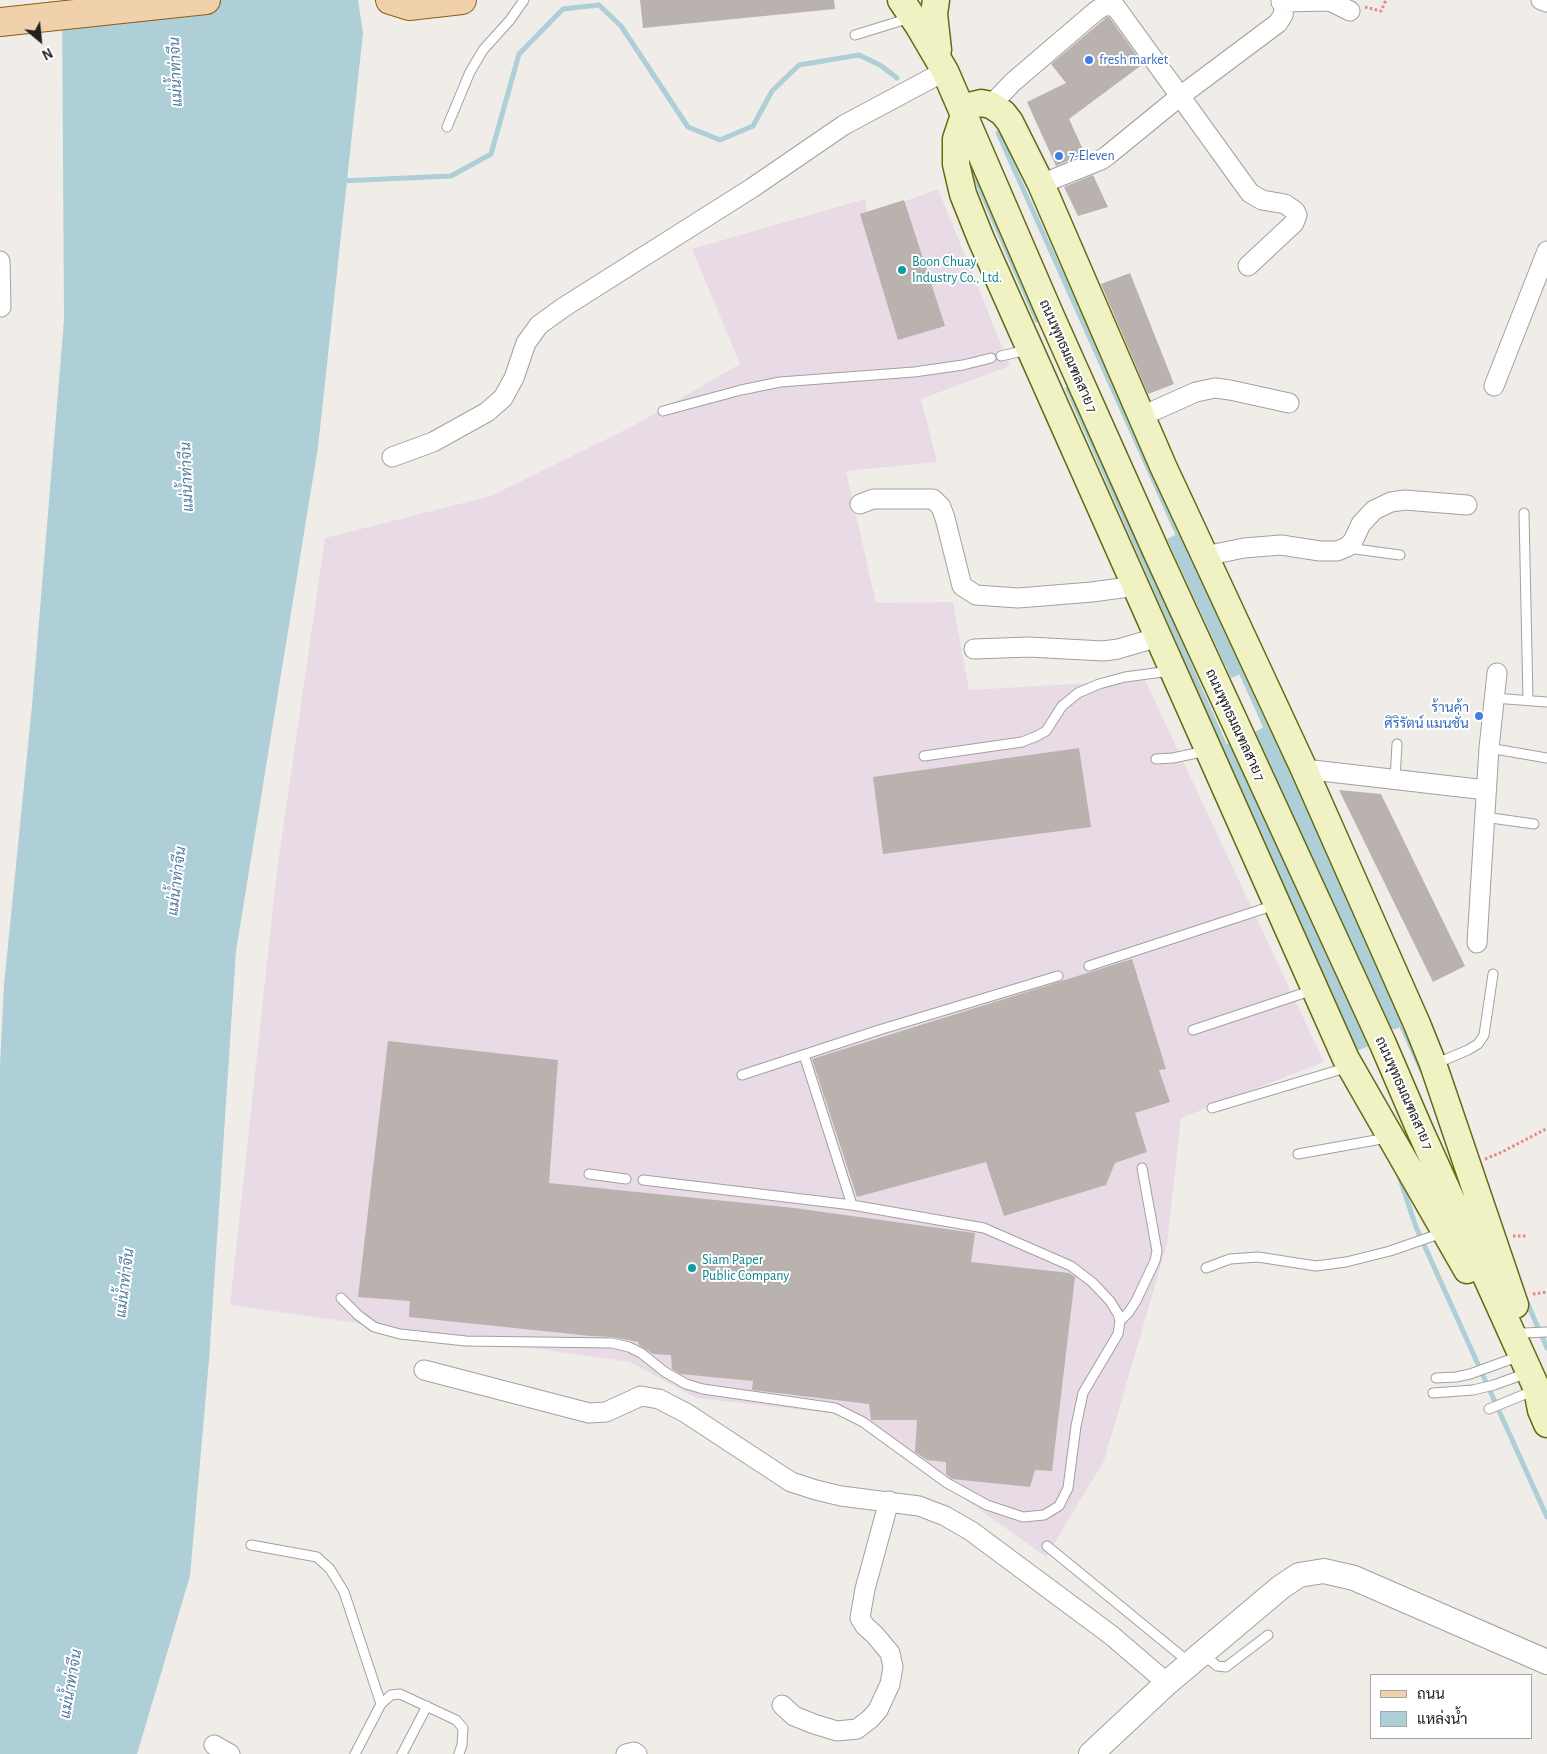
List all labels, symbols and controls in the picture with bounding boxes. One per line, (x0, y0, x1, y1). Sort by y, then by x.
north arrow (15, 15, 65, 65)
water label: แม่น้ำท่าจีน (166, 37, 186, 107)
text: N (39, 45, 55, 62)
place label: fresh market (1099, 52, 1168, 68)
marker: fresh market (1083, 54, 1095, 66)
place label: 7-Eleven (1069, 148, 1115, 164)
marker: 7-Eleven (1053, 150, 1065, 162)
place label: Boon Chuay Industry Co., Ltd. (912, 254, 1002, 286)
marker: Boon Chuay Industry Co., Ltd. (896, 264, 908, 276)
street label: ถนนพุทธมณฑลสาย 7 (1035, 297, 1101, 415)
water label: แม่น้ำท่าจีน (177, 442, 197, 512)
street label: ถนนพุทธมณฑลสาย 7 (1202, 666, 1268, 784)
place label: ร้านค้า ศิริรัตน์ แมนชั่น (1384, 700, 1469, 732)
marker: ร้านค้า ศิริรัตน์ แมนชั่น (1473, 710, 1485, 722)
water label: แม่น้ำท่าจีน (164, 845, 190, 917)
street label: ถนนพุทธมณฑลสาย 7 (1371, 1034, 1437, 1152)
water label: แม่น้ำท่าจีน (112, 1247, 138, 1319)
place label: Siam Paper Public Company (702, 1252, 789, 1284)
marker: Siam Paper Public Company (686, 1262, 698, 1274)
water label: แม่น้ำท่าจีน (56, 1648, 86, 1720)
legend (1370, 1674, 1532, 1739)
text: ถนน (1417, 1687, 1445, 1702)
text: แหล่งน้ำ (1417, 1712, 1468, 1727)

